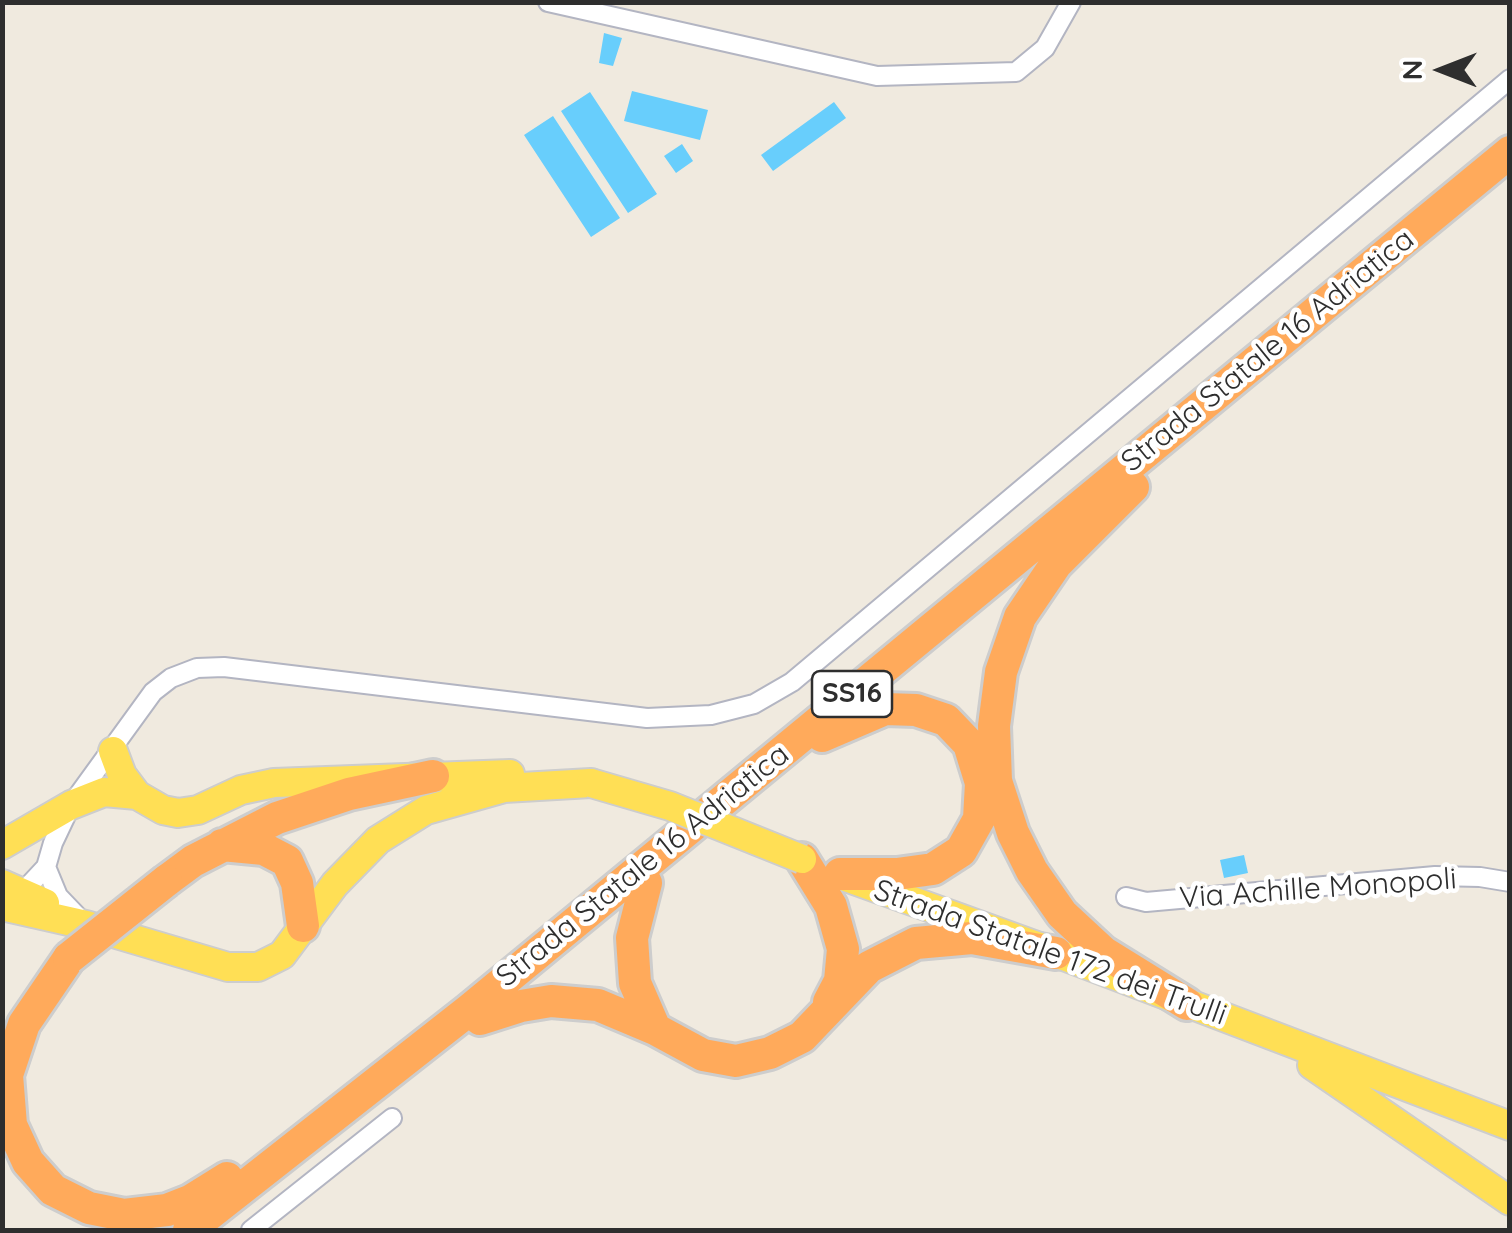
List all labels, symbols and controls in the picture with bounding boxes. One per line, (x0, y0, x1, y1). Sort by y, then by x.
north arrow (1392, 20, 1492, 120)
text: N (1394, 60, 1429, 80)
street label: Strada Statale 16 Adriatica (1115, 222, 1421, 480)
road number: SS16 (812, 671, 892, 717)
street label: Strada Statale 16 Adriatica (490, 737, 796, 995)
street label: Via Achille Monopoli (1178, 861, 1458, 917)
street label: Strada Statale 172 dei Trulli (869, 872, 1231, 1034)

